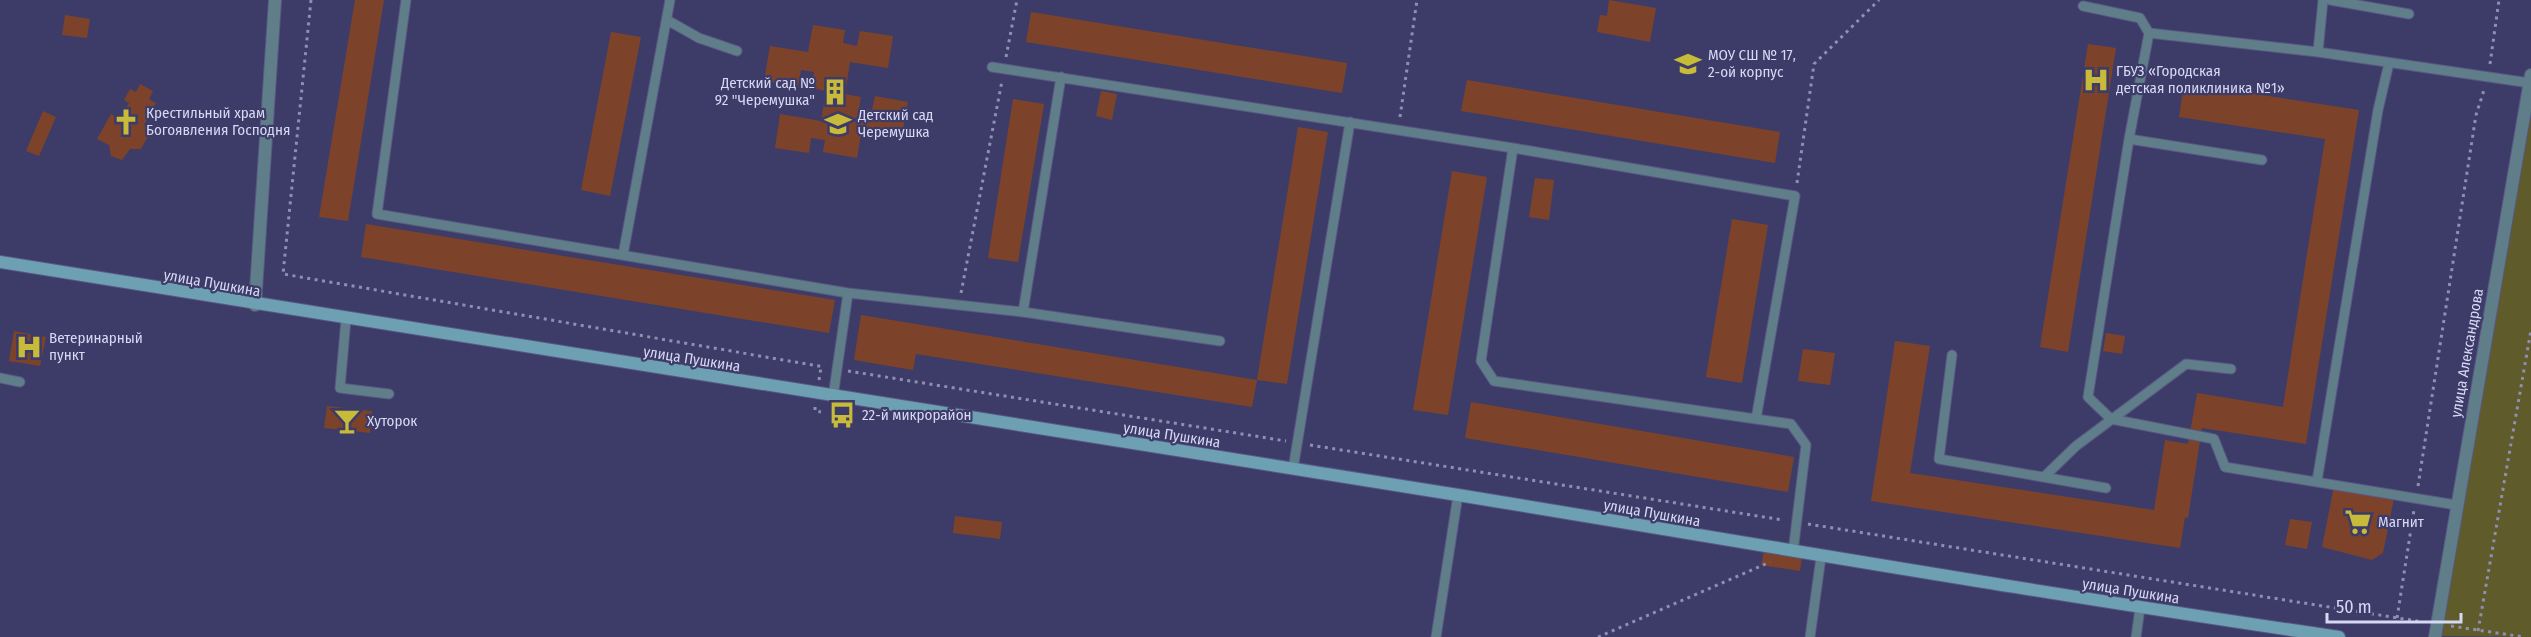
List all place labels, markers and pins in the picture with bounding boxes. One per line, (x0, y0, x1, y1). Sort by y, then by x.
place label: МОУ СШ № 17, 2-ой корпус (1708, 46, 1796, 81)
school or university icon: МОУ СШ № 17, 2-ой корпус (1673, 49, 1703, 79)
place label: ГБУЗ «Городская детская поликлиника №1» (2116, 62, 2285, 97)
hospital icon: ГБУЗ «Городская детская поликлиника №1» (2081, 65, 2111, 95)
place label: Детский сад № 92 "Черемушка" (715, 74, 815, 109)
building icon: Детский сад № 92 "Черемушка" (820, 77, 850, 107)
place label: Крестильный храм Богоявления Господня (146, 104, 290, 139)
place label: Детский сад Черемушка (857, 106, 933, 141)
church icon: Крестильный храм Богоявления Господня (111, 107, 141, 137)
school or university icon: Детский сад Черемушка (823, 109, 853, 139)
place label: Ветеринарный пункт (49, 329, 143, 364)
hospital icon: Ветеринарный пункт (14, 332, 44, 362)
bus stop icon: 22-й микрорайон (827, 400, 857, 430)
bar icon: Хуторок (332, 406, 362, 436)
place label: 22-й микрорайон (862, 406, 972, 424)
place label: Хуторок (367, 412, 417, 430)
supermarket icon: Магнит (2343, 507, 2373, 537)
place label: Магнит (2378, 513, 2425, 531)

